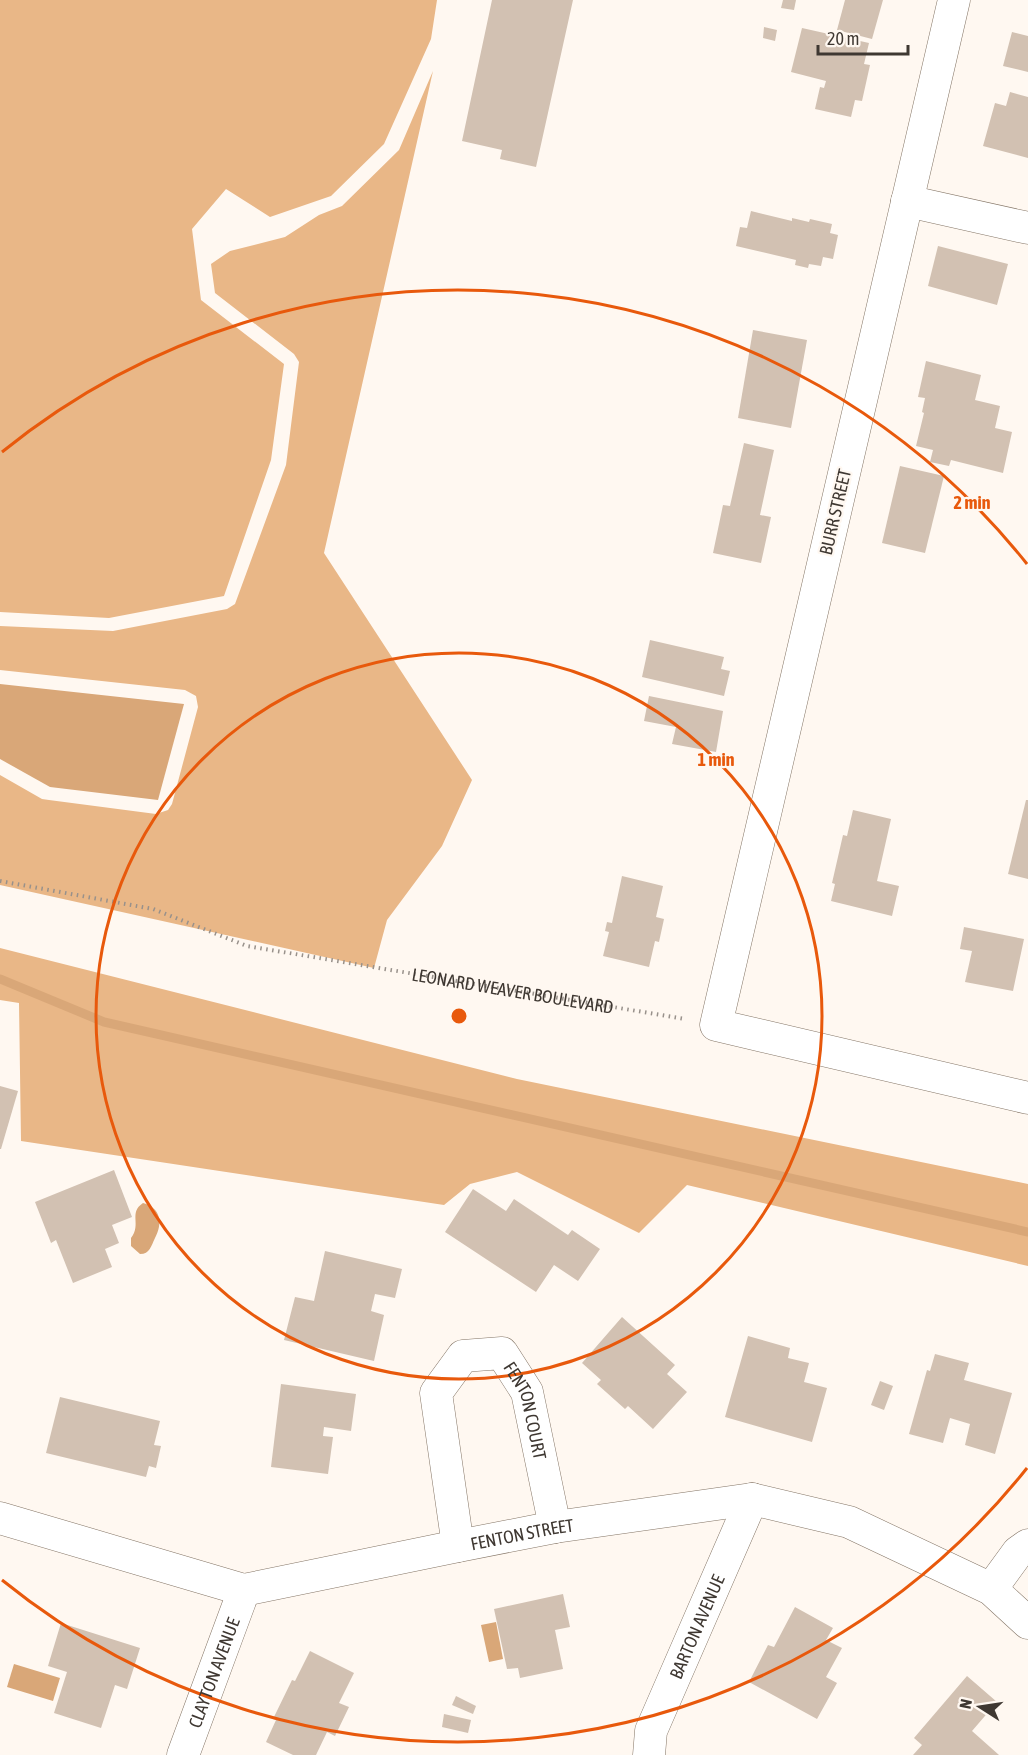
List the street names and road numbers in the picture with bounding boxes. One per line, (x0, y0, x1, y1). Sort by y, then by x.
street label: BURR STREET (815, 467, 855, 557)
street label: LEONARD WEAVER BOULEVARD (410, 963, 615, 1017)
street label: FENTON COURT (500, 1358, 551, 1461)
street label: FENTON STREET (469, 1514, 575, 1554)
street label: BARTON AVENUE (665, 1571, 728, 1682)
street label: CLAYTON AVENUE (184, 1614, 244, 1731)

